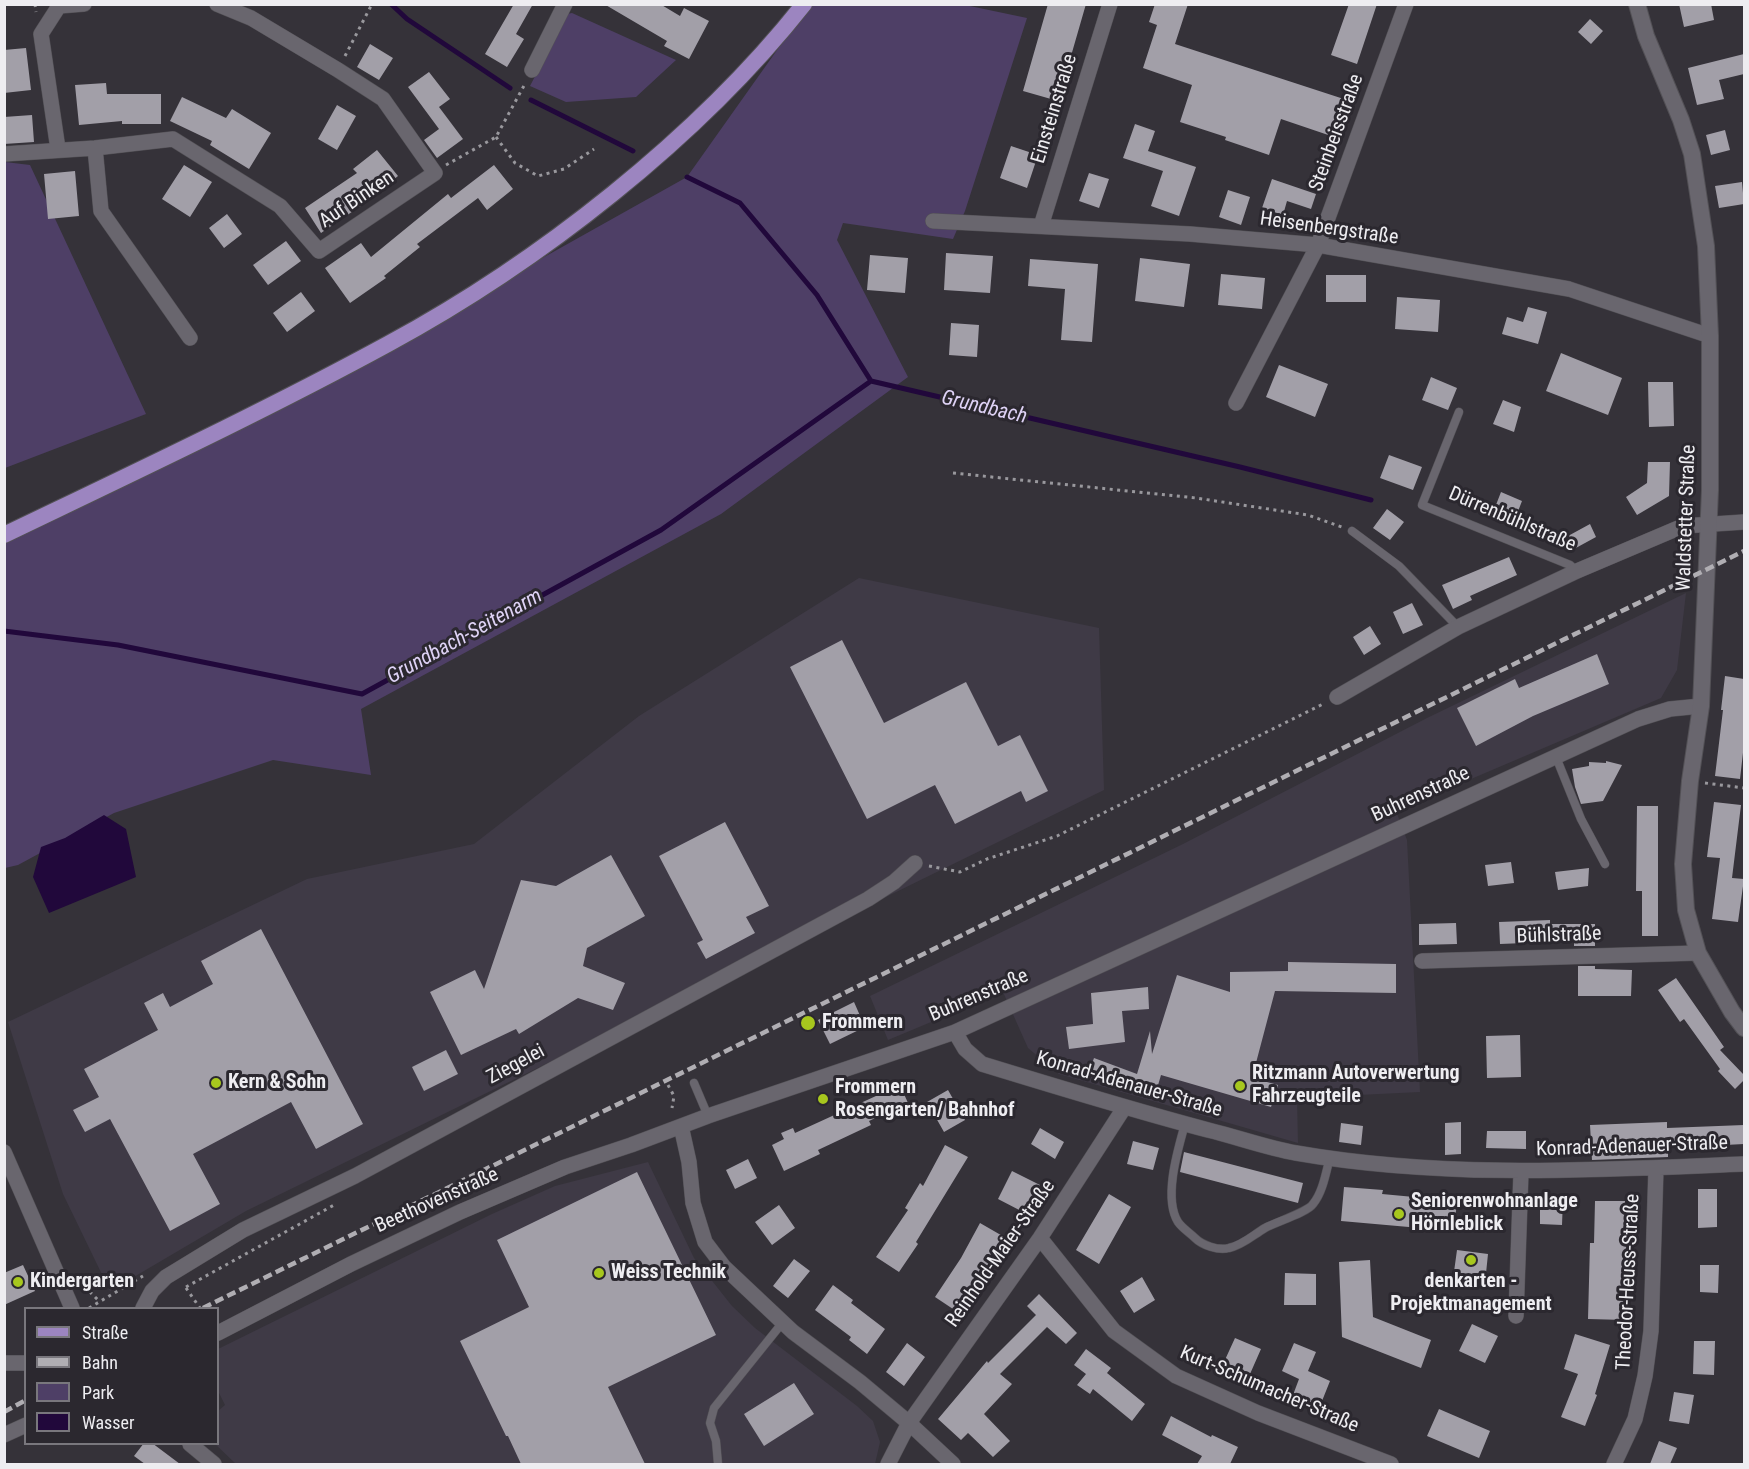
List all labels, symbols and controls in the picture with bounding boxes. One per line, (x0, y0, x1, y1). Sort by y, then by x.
street label: Einsteinstraße (1027, 51, 1083, 167)
street label: Steinbeisstraße (1305, 71, 1369, 195)
street label: Auf Binken (315, 166, 399, 234)
street label: Heisenbergstraße (1258, 207, 1400, 251)
water label: Grundbach (939, 386, 1029, 430)
street label: Waldstetter Straße (1672, 444, 1702, 592)
street label: Dürrenbühlstraße (1445, 482, 1579, 558)
water label: Grundbach-Seitenarm (383, 584, 547, 690)
street label: Buhrenstraße (1368, 762, 1474, 828)
street label: Bühlstraße (1516, 923, 1602, 949)
street label: Buhrenstraße (926, 964, 1032, 1028)
place label: Frommern (822, 1011, 903, 1035)
marker: Frommern (799, 1014, 817, 1032)
street label: Ziegelei (483, 1040, 549, 1090)
street label: Konrad-Adenauer-Straße (1033, 1047, 1225, 1123)
place label: Ritzmann Autoverwertung Fahrzeugteile (1252, 1062, 1460, 1109)
place label: Kern & Sohn (228, 1071, 326, 1095)
marker: Kern & Sohn (209, 1076, 223, 1090)
place label: Frommern Rosengarten/ Bahnhof (835, 1076, 1015, 1123)
marker: Ritzmann Autoverwertung Fahrzeugteile (1233, 1079, 1247, 1093)
marker: Frommern Rosengarten/ Bahnhof (816, 1092, 830, 1106)
street label: Konrad-Adenauer-Straße (1536, 1132, 1728, 1162)
street label: Beethovenstraße (371, 1163, 503, 1239)
street label: Reinhold-Maier-Straße (941, 1176, 1061, 1332)
place label: Seniorenwohnanlage Hörnleblick (1411, 1190, 1578, 1237)
street label: Theodor-Heuss-Straße (1612, 1193, 1646, 1371)
marker: Seniorenwohnanlage Hörnleblick (1392, 1207, 1406, 1221)
marker: denkarten - Projektmanagement (1464, 1253, 1478, 1267)
place label: Weiss Technik (611, 1261, 726, 1285)
marker: Weiss Technik (592, 1266, 606, 1280)
place label: Kindergarten (30, 1270, 134, 1294)
place label: denkarten - Projektmanagement (1390, 1270, 1552, 1317)
marker: Kindergarten (11, 1275, 25, 1289)
legend (24, 1307, 219, 1445)
text: Straße (82, 1322, 128, 1343)
street label: Kurt-Schumacher-Straße (1176, 1341, 1362, 1439)
text: Bahn (82, 1352, 118, 1373)
text: Park (82, 1382, 114, 1403)
text: Wasser (82, 1412, 134, 1433)

